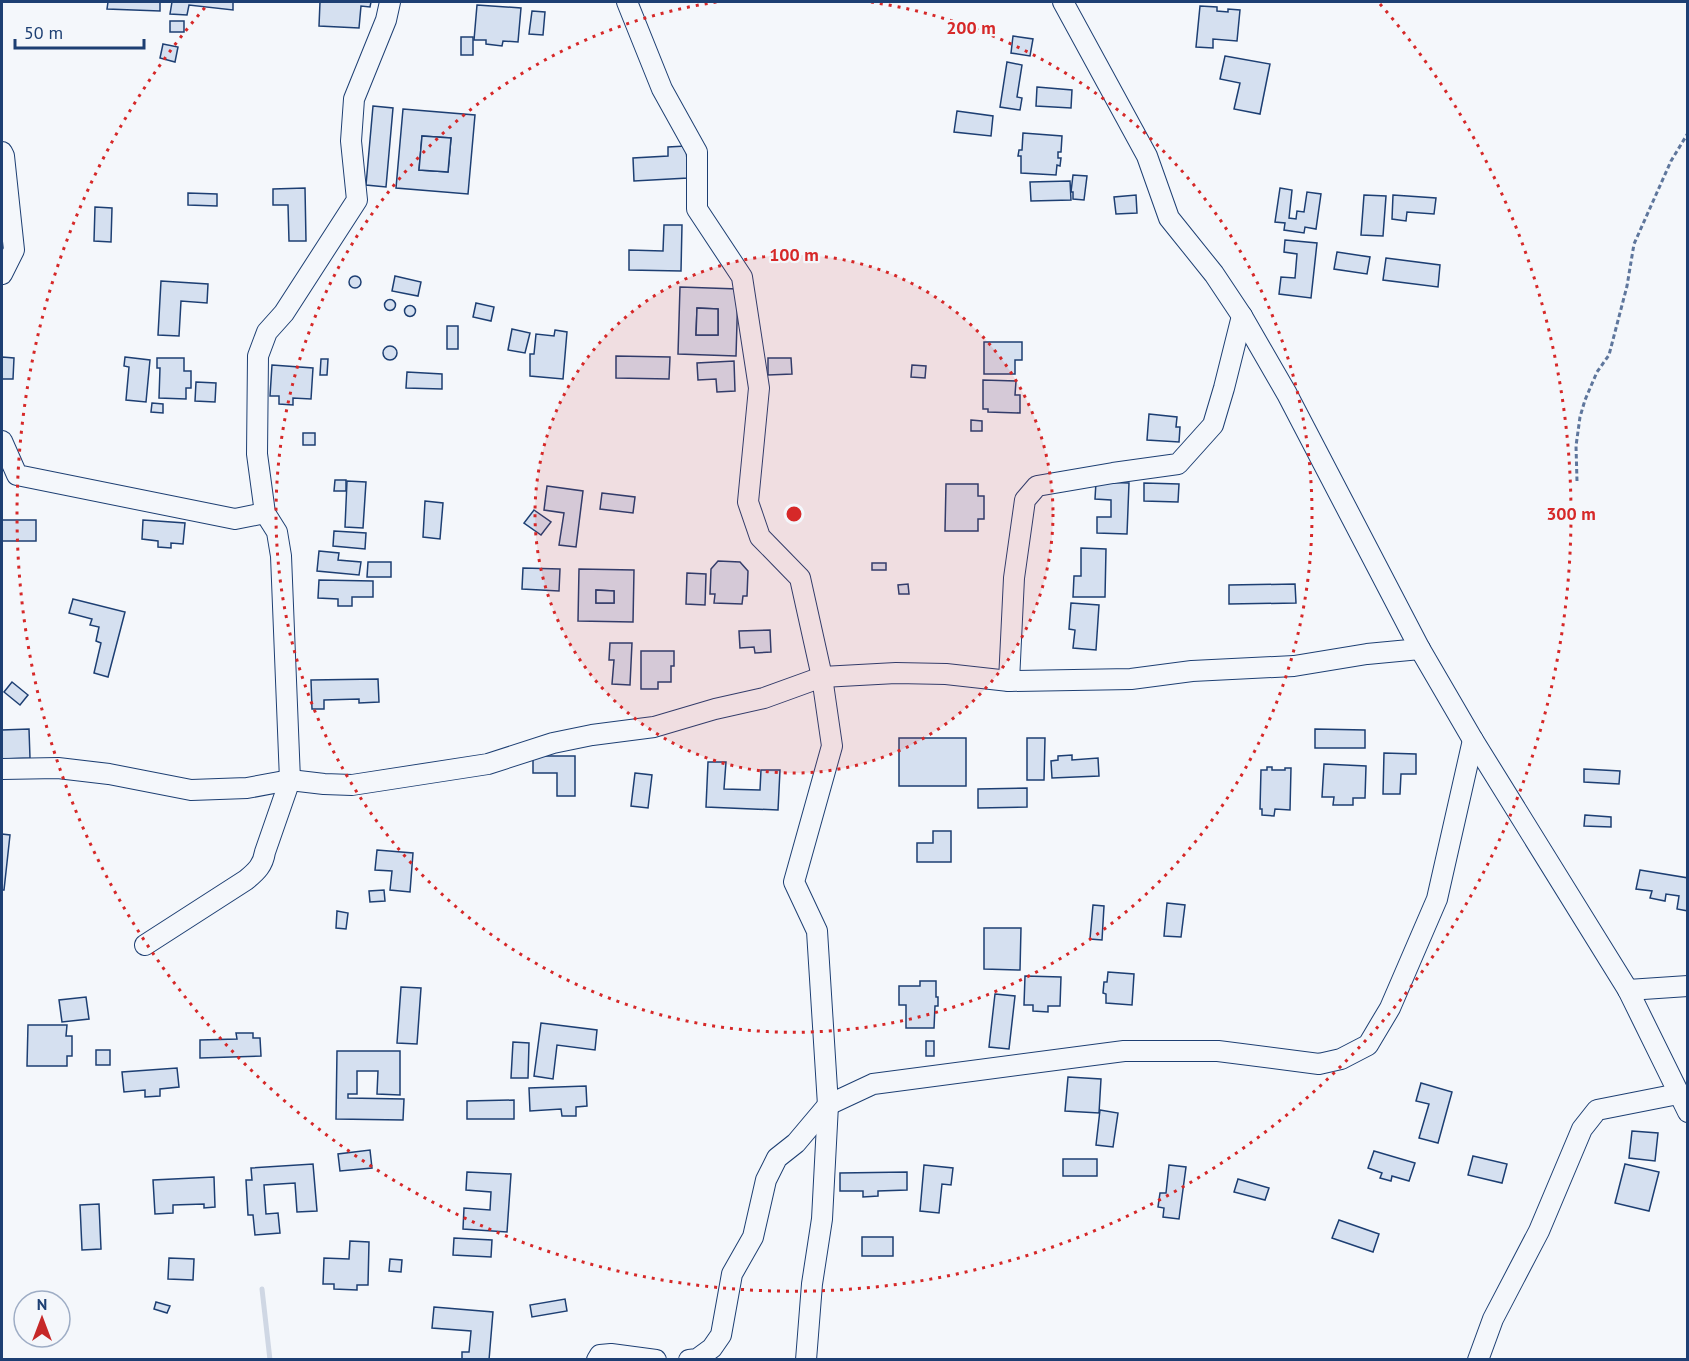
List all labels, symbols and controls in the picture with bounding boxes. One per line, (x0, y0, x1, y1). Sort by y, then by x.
scale bar (15, 12, 144, 50)
text: 200 m (946, 16, 996, 39)
text: 50 m (24, 21, 63, 44)
text: 100 m (769, 243, 819, 266)
text: 300 m (1546, 502, 1596, 525)
centre of rings (784, 504, 804, 524)
north arrow (12, 1289, 72, 1349)
text: N (37, 1294, 47, 1314)

